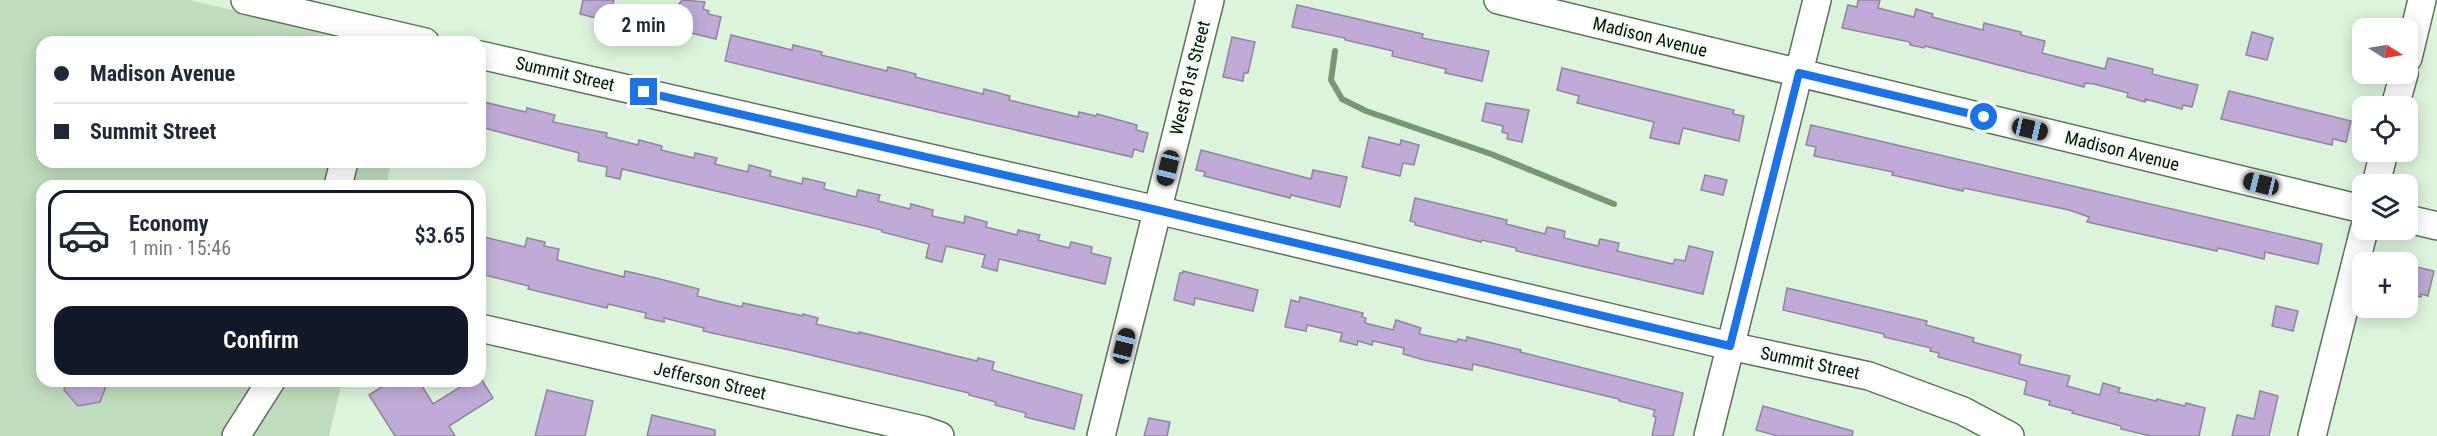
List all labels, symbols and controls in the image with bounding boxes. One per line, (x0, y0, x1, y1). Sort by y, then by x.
callout: 2 min (594, 5, 694, 47)
street label: Madison Avenue (1591, 12, 1710, 61)
text: 2 min (621, 13, 666, 37)
street label: West 81st Street (1165, 18, 1214, 137)
north arrow (2352, 18, 2418, 84)
map controls (2352, 18, 2418, 318)
street label: Summit Street (514, 52, 617, 95)
text: Madison Avenue (90, 61, 235, 86)
route end (630, 78, 657, 105)
button: locate (2352, 96, 2418, 162)
route start (1970, 103, 1997, 130)
car (2010, 116, 2050, 142)
text: Summit Street (90, 119, 216, 144)
street label: Madison Avenue (2063, 126, 2182, 175)
car (1155, 148, 1181, 188)
car (2241, 171, 2281, 197)
button: layers (2352, 174, 2418, 240)
icon: car (57, 208, 111, 262)
text: Economy (129, 211, 209, 236)
text: $3.65 (414, 223, 465, 248)
text: 1 min · 15:46 (129, 236, 231, 260)
button: + (2352, 252, 2418, 318)
button: Confirm (54, 306, 468, 375)
car (1111, 326, 1137, 366)
street label: Summit Street (1759, 342, 1862, 383)
street label: Jefferson Street (652, 357, 768, 404)

